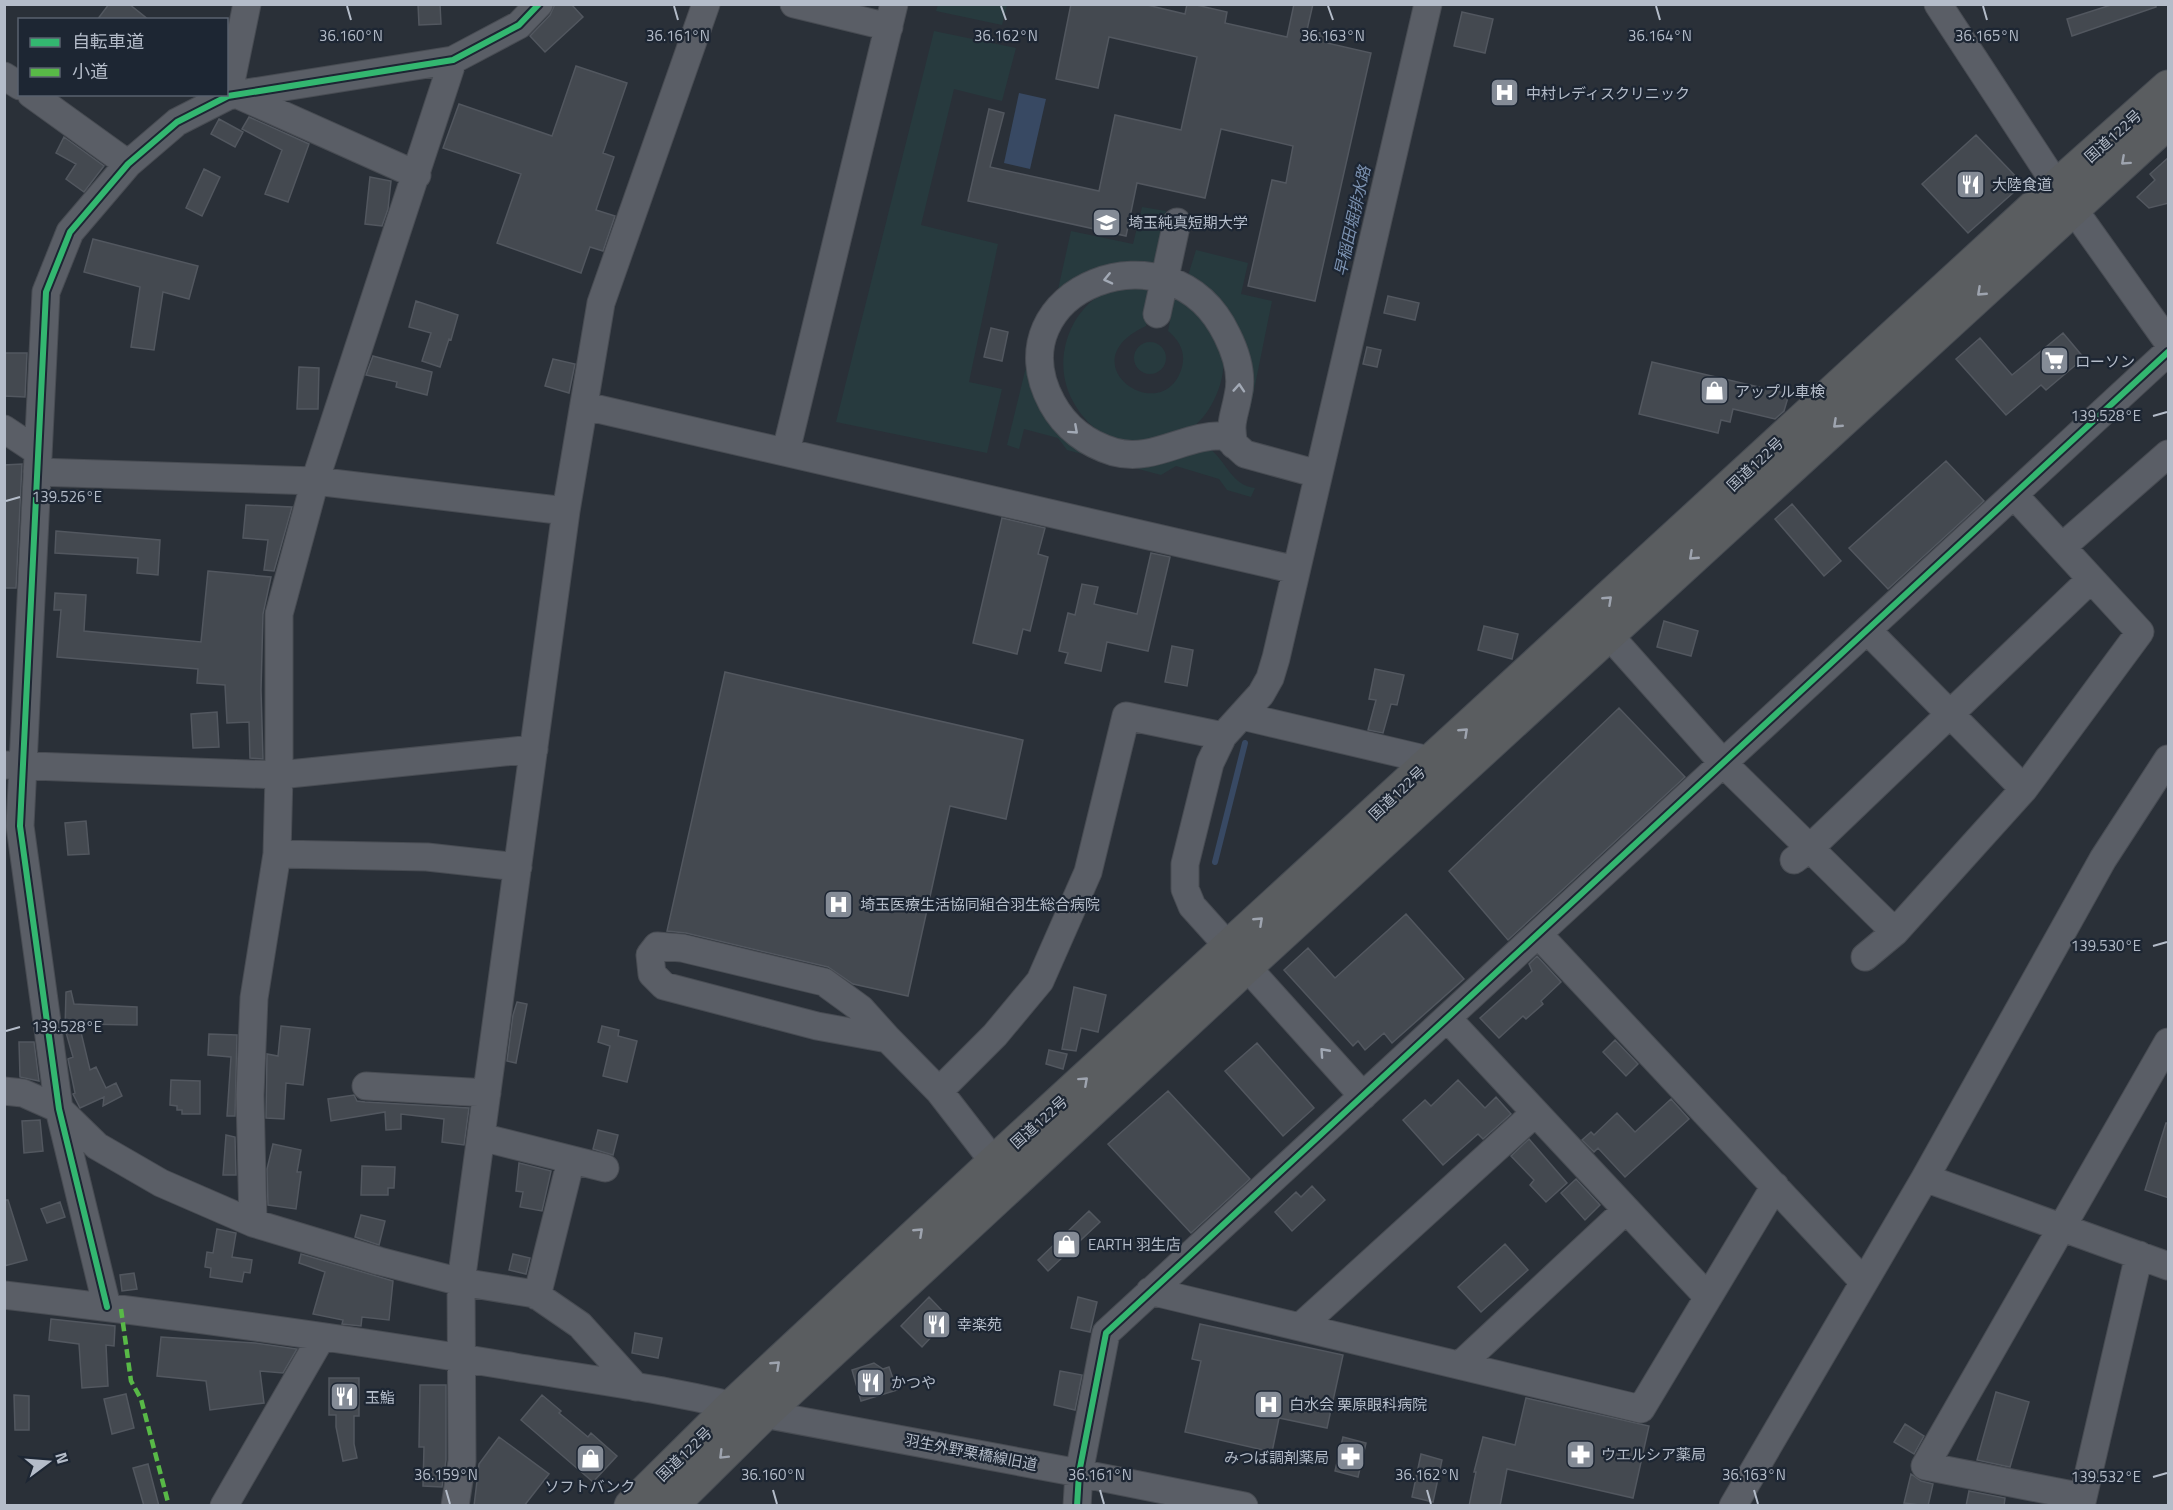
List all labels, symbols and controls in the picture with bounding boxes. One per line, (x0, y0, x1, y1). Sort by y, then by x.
legend (18, 18, 228, 96)
text: 36.160°N (319, 24, 383, 47)
text: 36.161°N (646, 24, 710, 47)
text: 36.162°N (974, 24, 1038, 47)
text: 36.163°N (1301, 24, 1365, 47)
text: 36.164°N (1628, 24, 1692, 47)
text: 36.165°N (1955, 24, 2019, 47)
text: 自転車道 (72, 28, 144, 55)
text: 小道 (72, 58, 108, 85)
hospital icon: 中村レディスクリニック (1489, 77, 1521, 109)
place label: 中村レディスクリニック (1526, 82, 1690, 105)
street label: 国道122号 (2079, 104, 2147, 168)
one-way arrow (2121, 154, 2132, 165)
water label: 早稲田堀排水路 (1328, 162, 1377, 278)
restaurant icon: 大陸食道 (1955, 168, 1987, 200)
place label: 大陸食道 (1992, 173, 2052, 196)
school or university icon: 埼玉純真短期大学 (1091, 206, 1123, 238)
place label: 埼玉純真短期大学 (1128, 211, 1248, 234)
one-way arrow (1103, 271, 1113, 284)
one-way arrow (1977, 285, 1987, 296)
supermarket icon: ローソン (2038, 345, 2070, 377)
place label: ローソン (2075, 350, 2135, 373)
shop icon: アップル車検 (1698, 375, 1730, 407)
place label: アップル車検 (1735, 380, 1825, 403)
one-way arrow (1232, 383, 1245, 392)
text: 139.528°E (2071, 404, 2141, 427)
one-way arrow (1833, 417, 1844, 428)
one-way arrow (1067, 423, 1078, 434)
street label: 国道122号 (1721, 432, 1789, 496)
text: 139.526°E (32, 485, 102, 508)
one-way arrow (1689, 549, 1700, 560)
one-way arrow (1601, 596, 1611, 607)
one-way arrow (1457, 728, 1468, 739)
street label: 国道122号 (1363, 761, 1431, 825)
hospital icon: 埼玉医療生活協同組合羽生総合病院 (823, 888, 855, 920)
place label: 埼玉医療生活協同組合羽生総合病院 (860, 893, 1100, 916)
one-way arrow (1252, 917, 1263, 928)
text: 139.530°E (2071, 934, 2141, 957)
text: 139.528°E (32, 1015, 102, 1038)
one-way arrow (1320, 1049, 1331, 1059)
one-way arrow (1077, 1077, 1088, 1088)
street label: 国道122号 (1005, 1090, 1073, 1154)
shop icon: EARTH 羽生店 (1051, 1228, 1083, 1260)
one-way arrow (912, 1229, 923, 1240)
place label: EARTH 羽生店 (1088, 1233, 1181, 1256)
restaurant icon: 幸楽苑 (920, 1308, 952, 1340)
place label: 幸楽苑 (957, 1313, 1002, 1336)
one-way arrow (769, 1361, 780, 1372)
restaurant icon: かつや (854, 1366, 886, 1398)
place label: かつや (891, 1371, 936, 1394)
restaurant icon: 玉鮨 (328, 1381, 360, 1413)
place label: 玉鮨 (365, 1386, 395, 1409)
hospital icon: 白水会 栗原眼科病院 (1252, 1388, 1284, 1420)
place label: 白水会 栗原眼科病院 (1289, 1393, 1427, 1416)
street label: 国道122号 (651, 1421, 717, 1487)
street label: 羽生外野栗橋線旧道 (903, 1428, 1039, 1476)
north arrow (18, 1432, 78, 1492)
pharmacy icon: ウエルシア薬局 (1564, 1438, 1596, 1470)
pharmacy icon: みつば調剤薬局 (1334, 1441, 1366, 1473)
shop icon: ソフトバンク (574, 1443, 606, 1475)
place label: ウエルシア薬局 (1601, 1443, 1706, 1466)
place label: みつば調剤薬局 (1224, 1446, 1329, 1469)
one-way arrow (719, 1448, 729, 1459)
text: N (49, 1449, 75, 1467)
text: 36.159°N (414, 1463, 478, 1486)
text: 36.160°N (741, 1463, 805, 1486)
text: 36.161°N (1068, 1463, 1132, 1486)
text: 36.162°N (1395, 1463, 1459, 1486)
text: 36.163°N (1722, 1463, 1786, 1486)
text: 139.532°E (2071, 1465, 2141, 1488)
place label: ソフトバンク (545, 1475, 635, 1498)

